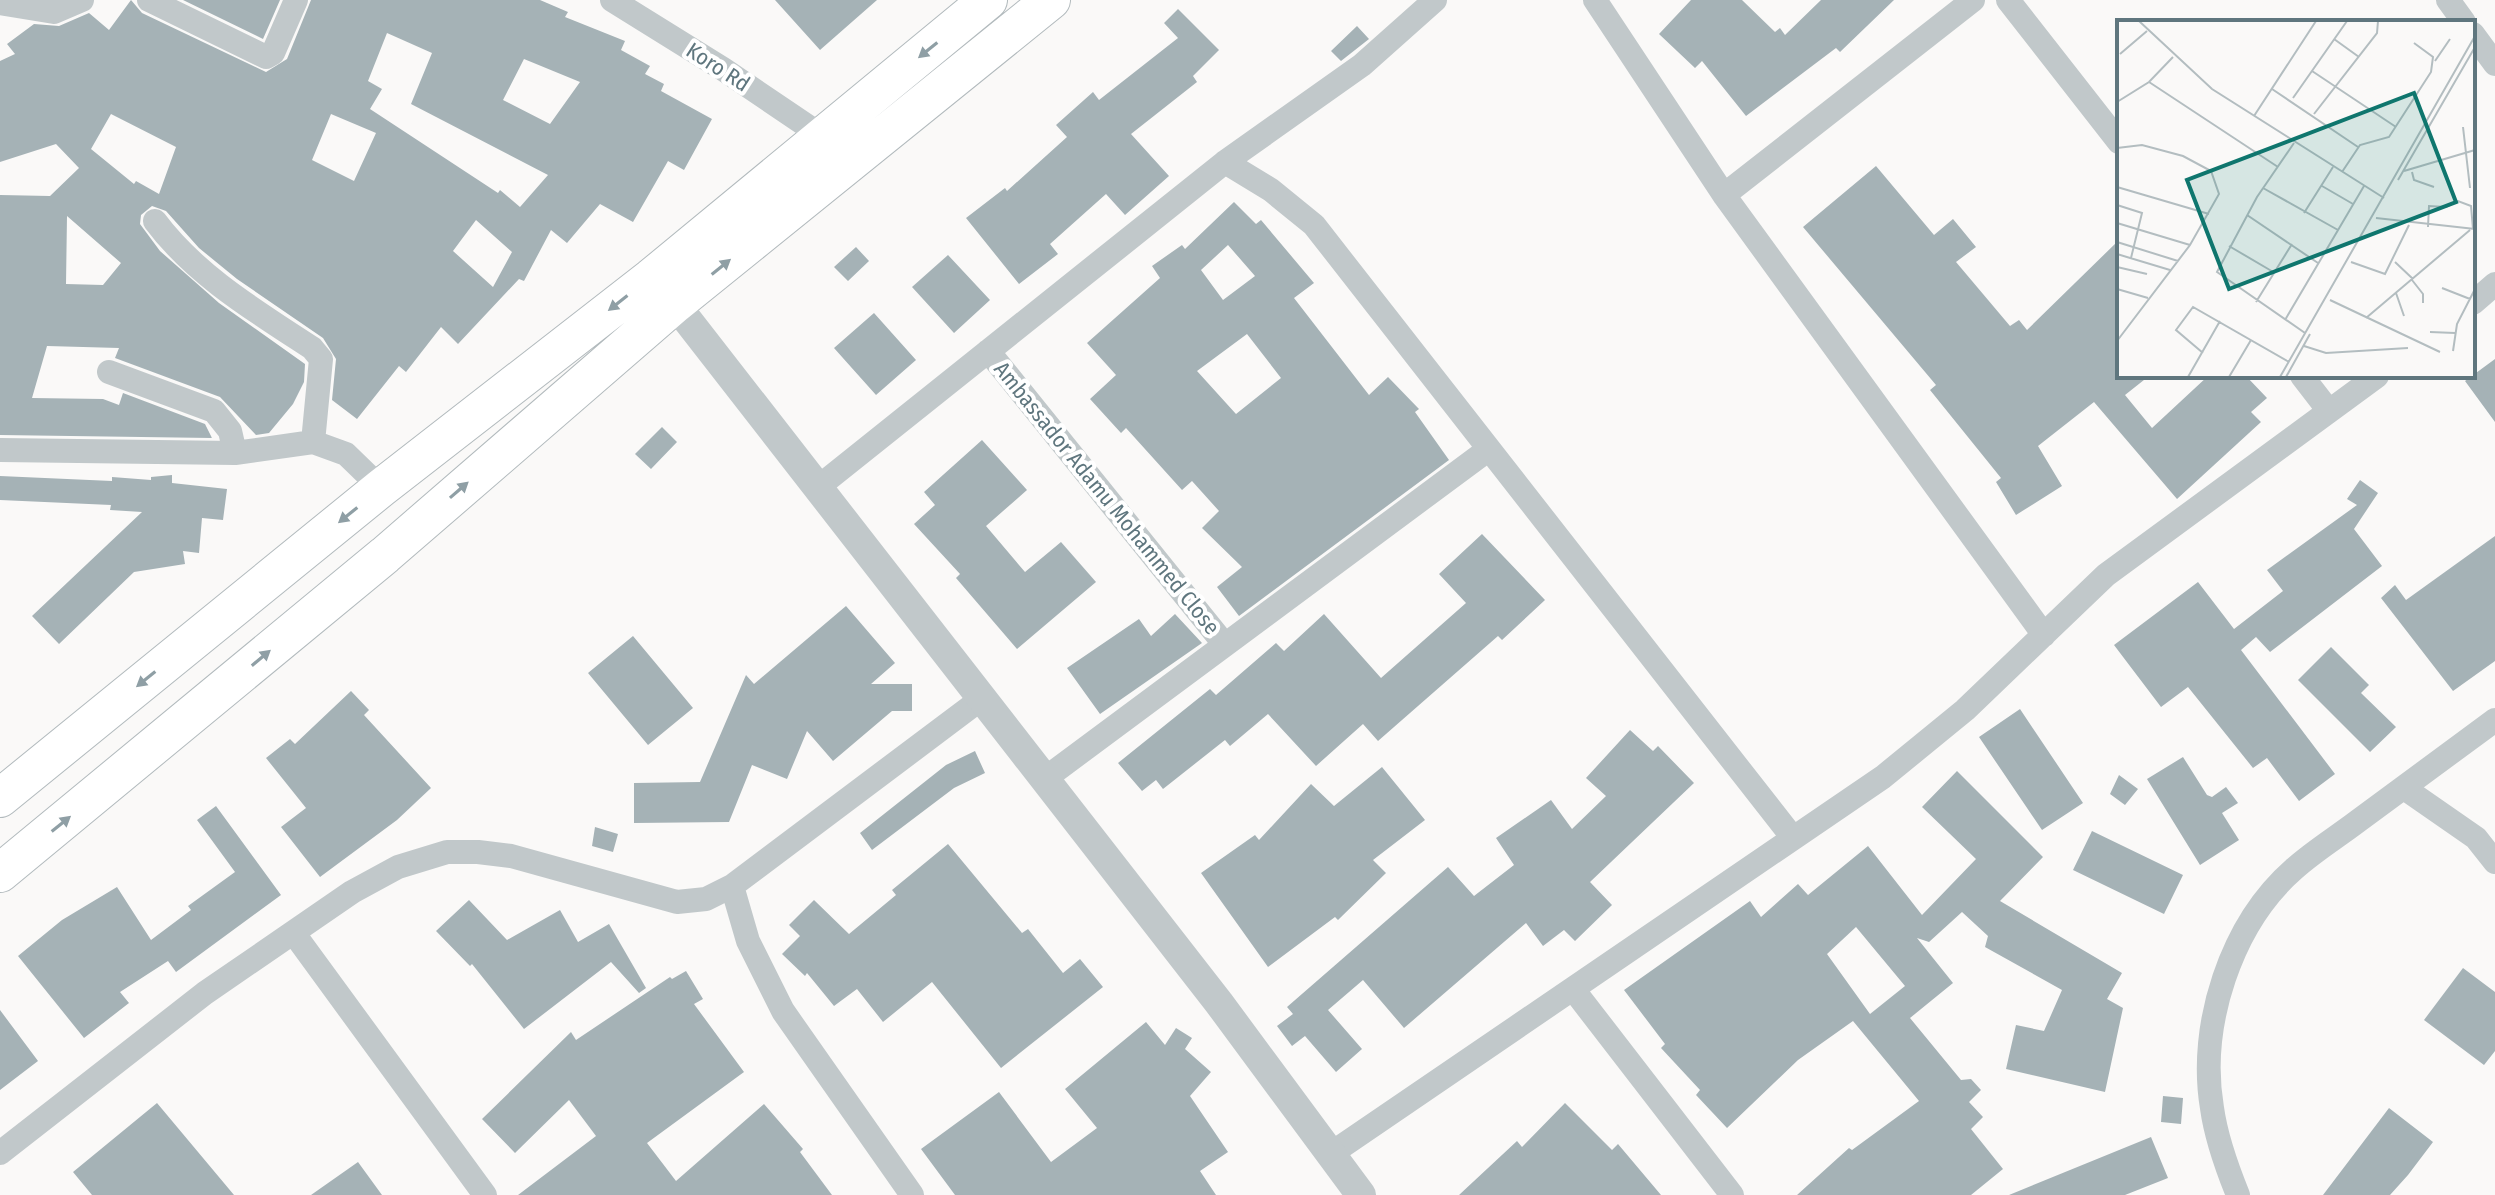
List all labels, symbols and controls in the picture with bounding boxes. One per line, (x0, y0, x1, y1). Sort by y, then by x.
inset map (2117, 20, 2475, 378)
street label: Koro Rd (681, 37, 755, 97)
one-way arrow (917, 41, 938, 58)
one-way arrow (711, 259, 731, 276)
one-way arrow (608, 295, 628, 311)
street label: Ambassador Adamu Mohammed Close (988, 356, 1226, 640)
one-way arrow (449, 482, 469, 499)
one-way arrow (338, 506, 358, 523)
one-way arrow (250, 650, 270, 667)
one-way arrow (136, 671, 156, 687)
one-way arrow (51, 816, 71, 833)

